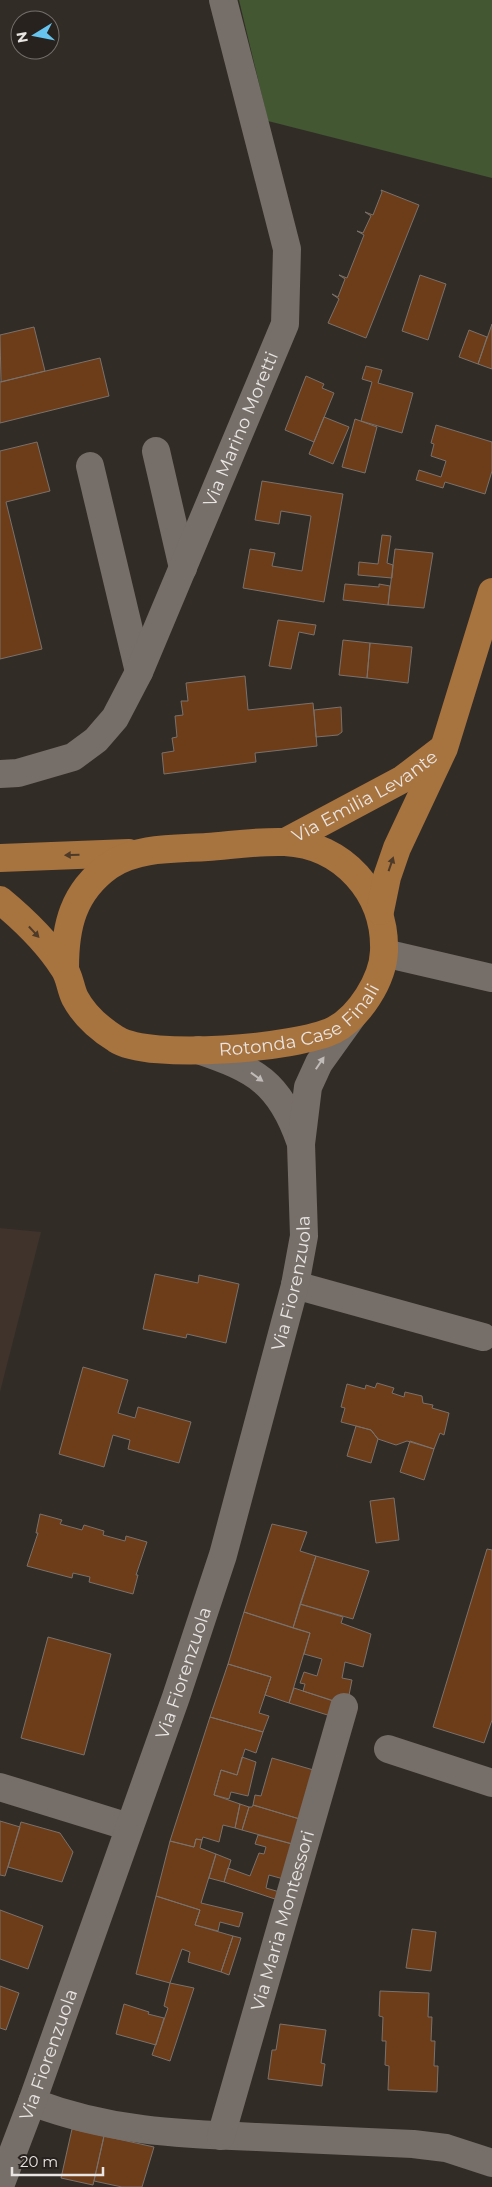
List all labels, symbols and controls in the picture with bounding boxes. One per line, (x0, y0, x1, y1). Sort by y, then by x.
north arrow (10, 10, 60, 60)
text: N (12, 30, 32, 44)
street label: Via Marino Moretti (199, 349, 283, 510)
street label: Via Emilia Levante (288, 746, 442, 847)
one-way arrow (64, 852, 80, 860)
one-way arrow (388, 856, 396, 871)
one-way arrow (28, 926, 40, 938)
street label: Rotonda Case Finali (218, 980, 384, 1061)
one-way arrow (315, 1057, 325, 1070)
one-way arrow (250, 1072, 264, 1082)
street label: Via Fiorenzuola (267, 1215, 316, 1353)
street label: Via Fiorenzuola (151, 1604, 216, 1742)
street label: Via Maria Montessori (246, 1828, 319, 2014)
street label: Via Fiorenzuola (15, 1986, 82, 2124)
scale bar (12, 2144, 104, 2176)
text: 20 m (20, 2152, 58, 2171)

